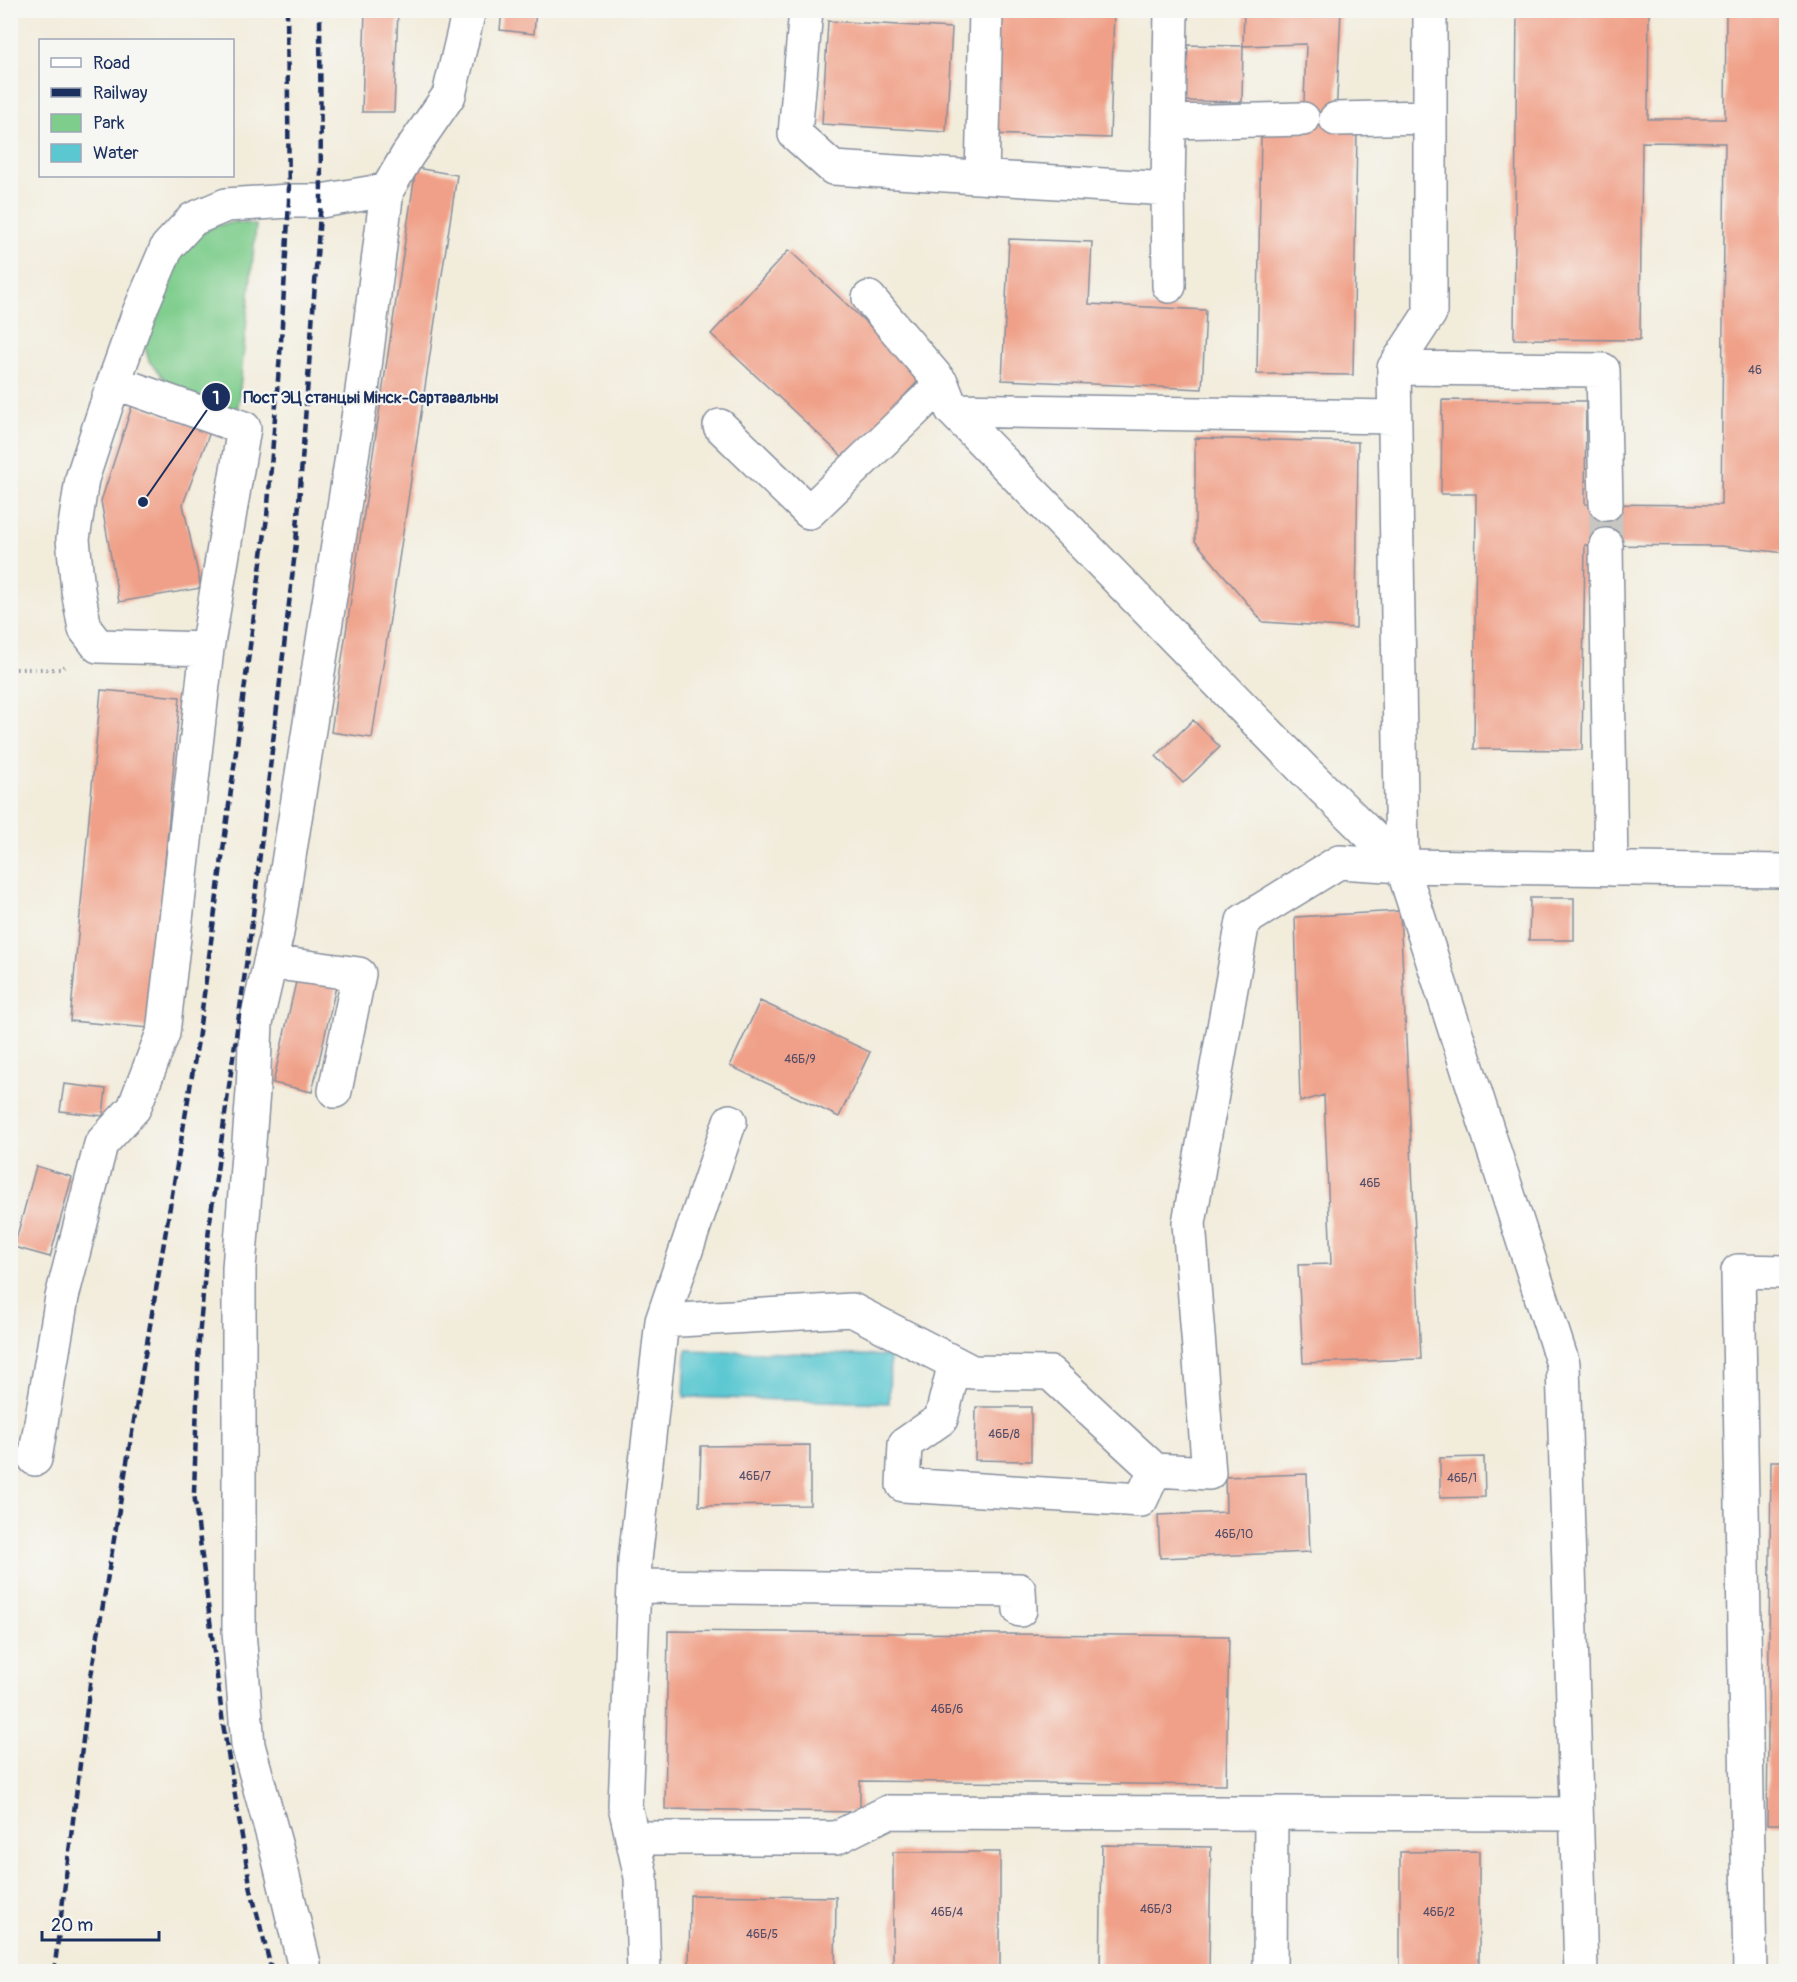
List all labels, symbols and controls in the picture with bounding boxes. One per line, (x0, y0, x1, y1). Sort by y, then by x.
legend (39, 39, 234, 177)
text: Road (93, 52, 130, 75)
text: Railway (93, 82, 148, 105)
text: Park (93, 112, 125, 135)
text: Water (93, 142, 139, 165)
house number: 46 (1748, 363, 1762, 378)
callout: Пост ЭЦ станцыі Мінск-Сартавальны (201, 380, 510, 414)
text: 1 (212, 387, 220, 410)
text: Пост ЭЦ станцыі Мінск-Сартавальны (243, 388, 499, 408)
house number: 46Б/9 (784, 1052, 816, 1067)
house number: 46Б (1359, 1176, 1381, 1191)
house number: 46Б/8 (988, 1427, 1020, 1442)
house number: 46Б/7 (739, 1469, 772, 1484)
house number: 46Б/1 (1447, 1471, 1477, 1486)
house number: 46Б/10 (1215, 1527, 1253, 1542)
house number: 46Б/6 (931, 1702, 963, 1717)
house number: 46Б/3 (1140, 1902, 1172, 1917)
scale bar (42, 1904, 159, 1942)
house number: 46Б/4 (931, 1905, 963, 1920)
house number: 46Б/2 (1423, 1905, 1455, 1920)
text: 20 m (51, 1914, 93, 1937)
house number: 46Б/5 (746, 1927, 778, 1942)

